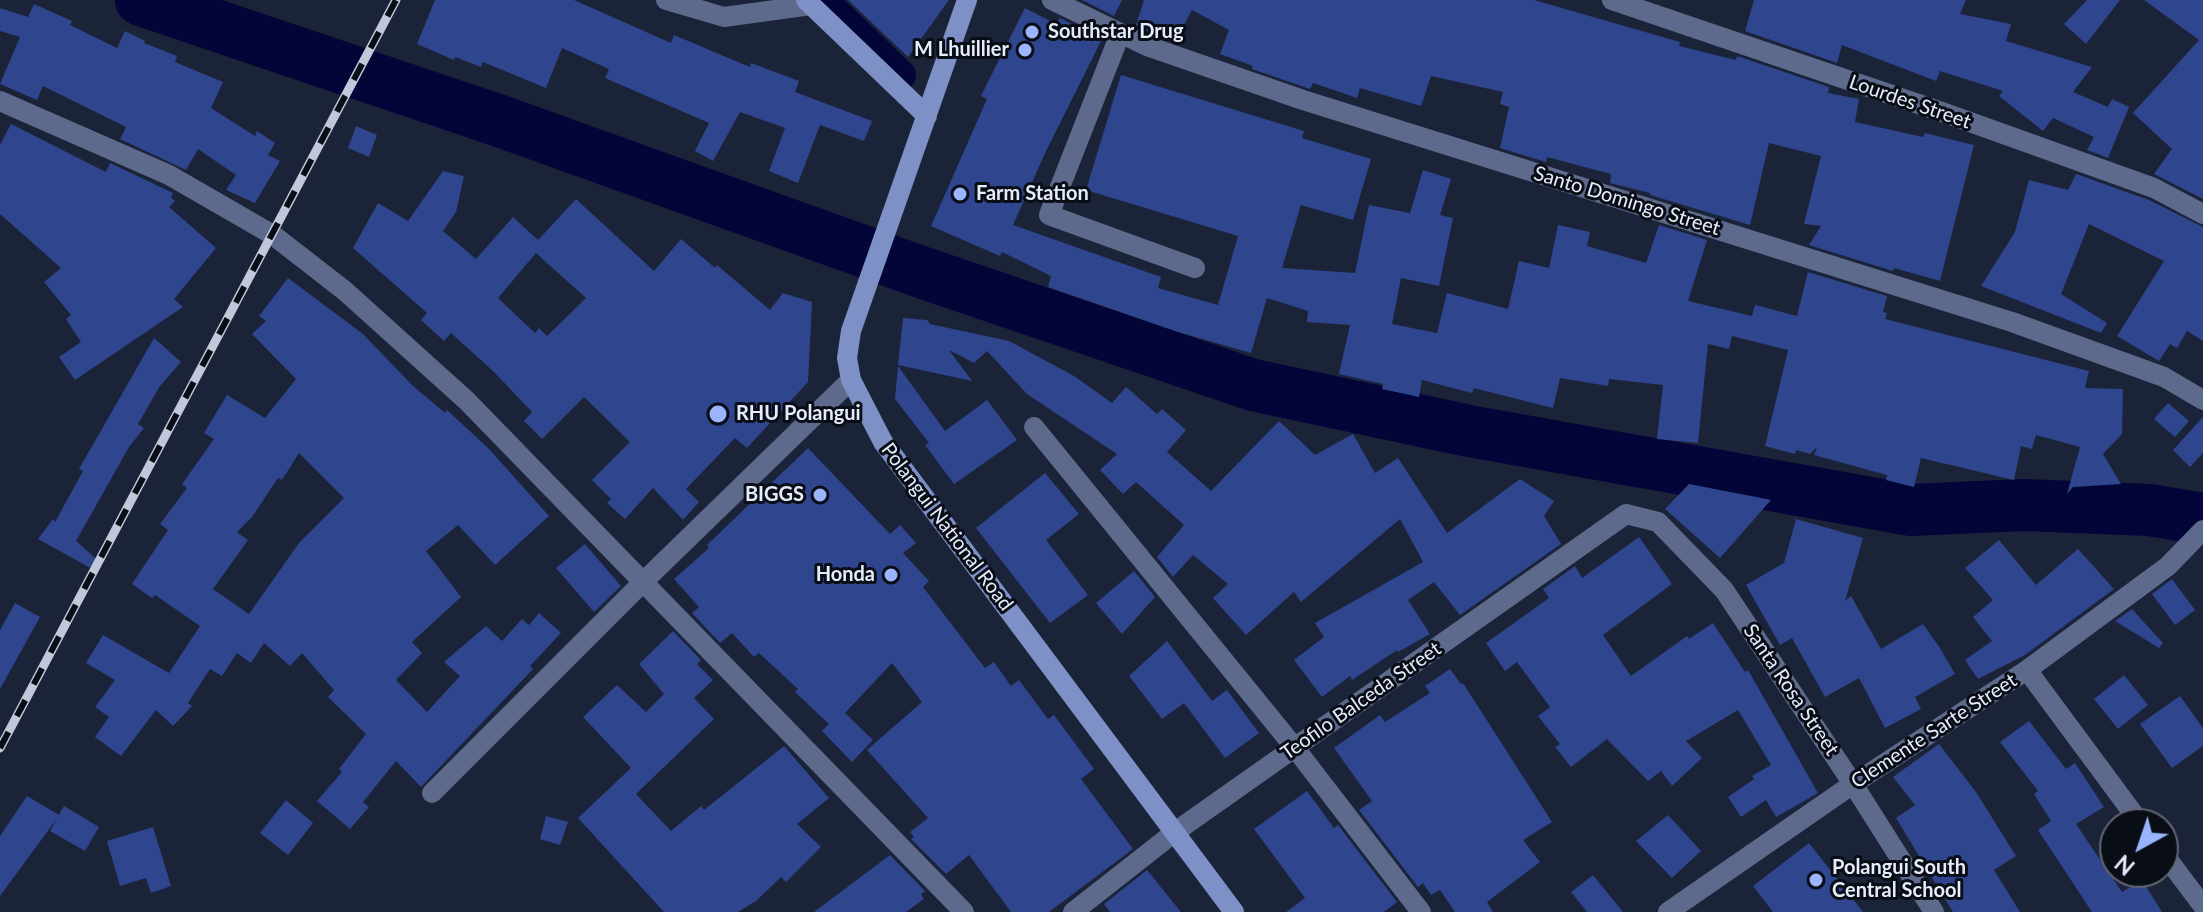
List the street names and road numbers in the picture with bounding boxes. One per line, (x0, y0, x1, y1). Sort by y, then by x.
street label: Lourdes Street (1846, 70, 1974, 134)
street label: Santo Domingo Street (1531, 161, 1723, 241)
street label: Polangui National Road (876, 438, 1018, 616)
street label: Santa Rosa Street (1738, 620, 1844, 760)
street label: Teofilo Balceda Street (1276, 637, 1446, 765)
street label: Clemente Sarte Street (1847, 668, 2021, 794)

